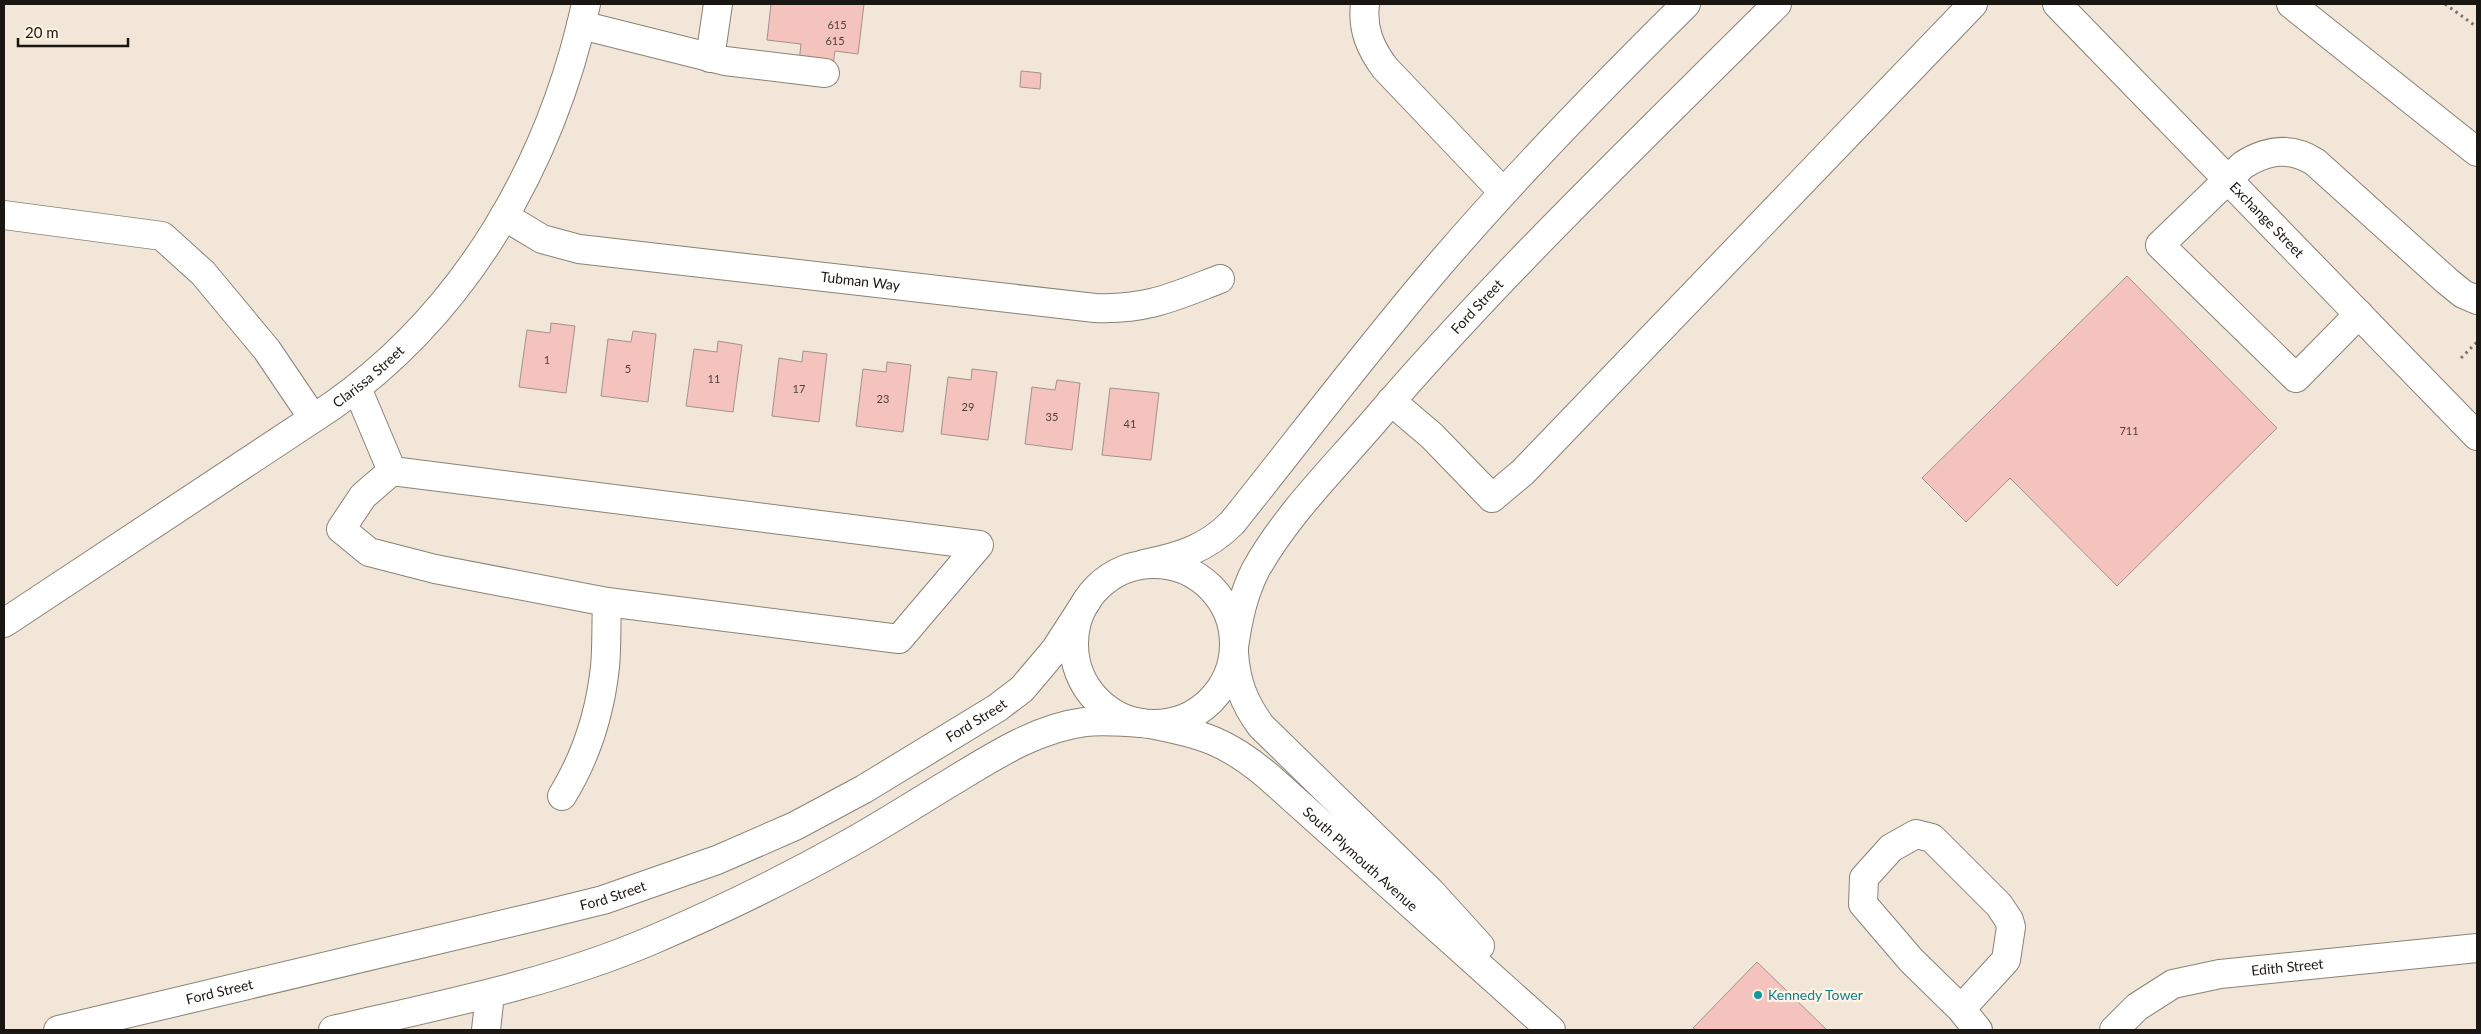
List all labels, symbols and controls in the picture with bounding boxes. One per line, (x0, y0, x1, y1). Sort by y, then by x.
scale bar (18, 15, 128, 47)
house number: 615 (827, 18, 847, 31)
text: 20 m (25, 23, 59, 41)
house number: 615 (825, 34, 845, 47)
street label: Exchange Street (2227, 178, 2308, 261)
street label: Tubman Way (820, 268, 902, 294)
street label: Ford Street (1447, 276, 1506, 337)
street label: Clarissa Street (329, 342, 407, 411)
house number: 1 (544, 353, 550, 366)
house number: 5 (625, 362, 631, 375)
house number: 11 (708, 372, 720, 385)
house number: 17 (793, 382, 805, 395)
house number: 23 (877, 392, 889, 405)
house number: 29 (962, 400, 974, 413)
house number: 35 (1046, 410, 1058, 423)
house number: 41 (1124, 417, 1136, 430)
house number: 711 (2119, 424, 2139, 437)
street label: Ford Street (942, 695, 1010, 745)
street label: South Plymouth Avenue (1300, 803, 1422, 914)
street label: Ford Street (578, 877, 648, 913)
street label: Edith Street (2250, 955, 2324, 979)
street label: Ford Street (184, 975, 255, 1007)
place label: Kennedy Tower (1768, 986, 1863, 1003)
marker: Kennedy Tower (1752, 989, 1764, 1001)

